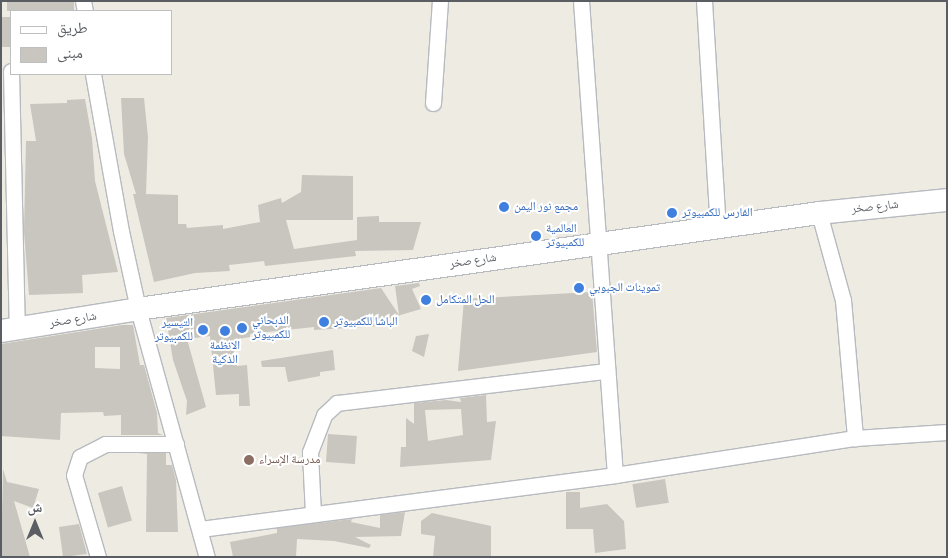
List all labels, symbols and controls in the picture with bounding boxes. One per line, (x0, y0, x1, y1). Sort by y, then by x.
legend (10, 10, 172, 75)
text: طريق (57, 18, 88, 39)
text: مبنى (57, 43, 83, 64)
street label: شارع صخر (851, 197, 899, 217)
place label: مجمع نور اليمن (514, 200, 578, 214)
marker: مجمع نور اليمن (498, 201, 510, 213)
place label: الفارس للكمبيوتر (682, 206, 753, 220)
marker: الفارس للكمبيوتر (666, 207, 678, 219)
place label: العالمية للكمبيوتر (546, 222, 584, 250)
marker: العالمية للكمبيوتر (530, 230, 542, 242)
street label: شارع صخر (448, 251, 498, 271)
place label: تموينات الجبوبي (589, 281, 660, 295)
marker: تموينات الجبوبي (573, 282, 585, 294)
place label: الحل المتكامل (436, 293, 495, 307)
marker: الحل المتكامل (420, 294, 432, 306)
street label: شارع صخر (48, 309, 98, 331)
place label: الذبحاني للكمبيوتر (252, 314, 290, 342)
place label: الباشا للكمبيوتر (334, 315, 398, 329)
place label: التيسير للكمبيوتر (155, 316, 193, 344)
marker: الباشا للكمبيوتر (318, 316, 330, 328)
marker: الذبحاني للكمبيوتر (236, 322, 248, 334)
marker: التيسير للكمبيوتر (197, 324, 209, 336)
marker: الانظمة الذكية (219, 325, 231, 337)
place label: الانظمة الذكية (210, 339, 240, 367)
place label: مدرسة الإسراء (259, 453, 320, 467)
marker: مدرسة الإسراء (243, 454, 255, 466)
north arrow (10, 498, 60, 548)
text: ش (28, 498, 42, 518)

